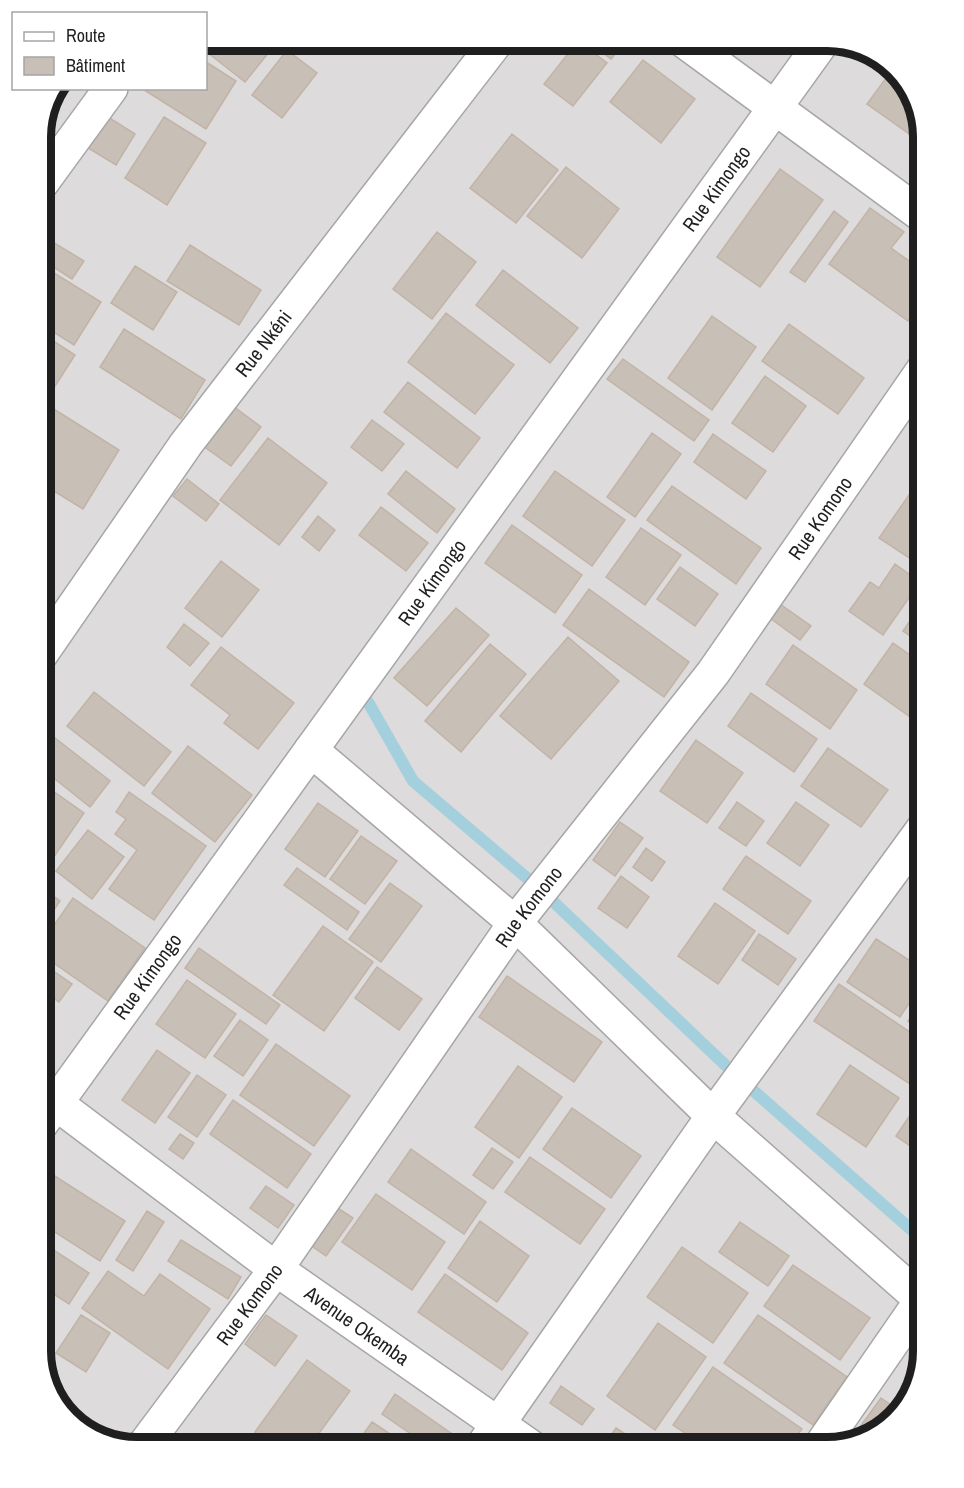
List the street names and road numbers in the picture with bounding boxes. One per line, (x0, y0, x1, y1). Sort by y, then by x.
street label: Rue Kimongo (676, 140, 756, 237)
street label: Rue Nkéni (229, 304, 297, 382)
street label: Rue Komono (782, 471, 858, 565)
street label: Rue Kimongo (391, 534, 472, 631)
street label: Rue Komono (488, 860, 568, 952)
street label: Rue Kimongo (107, 928, 187, 1025)
street label: Rue Komono (210, 1258, 289, 1351)
street label: Avenue Okemba (299, 1279, 415, 1371)

